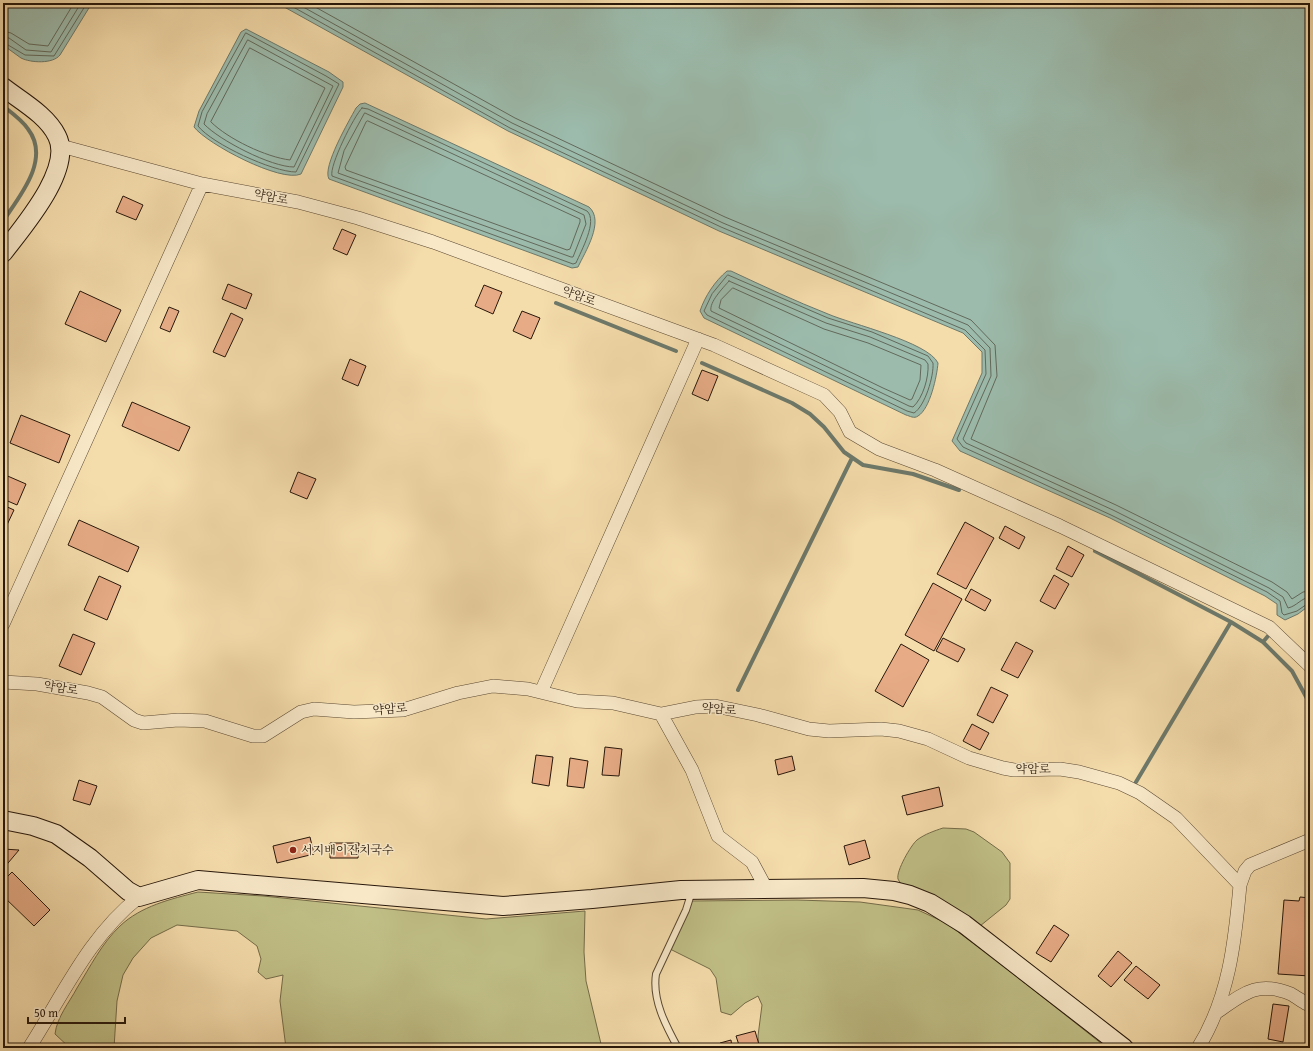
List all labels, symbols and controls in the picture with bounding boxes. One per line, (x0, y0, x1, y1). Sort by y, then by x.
street label: 약암로 (252, 185, 290, 208)
street label: 약암로 (560, 282, 599, 310)
street label: 약암로 (43, 676, 80, 699)
street label: 약암로 (372, 698, 408, 718)
street label: 약암로 (701, 699, 738, 719)
street label: 약암로 (1016, 760, 1051, 777)
place label: 서지배이잔치국수 (301, 841, 394, 858)
marker: 서지배이잔치국수 (288, 845, 298, 855)
scale bar (28, 999, 125, 1025)
text: 50 m (34, 1004, 58, 1021)

